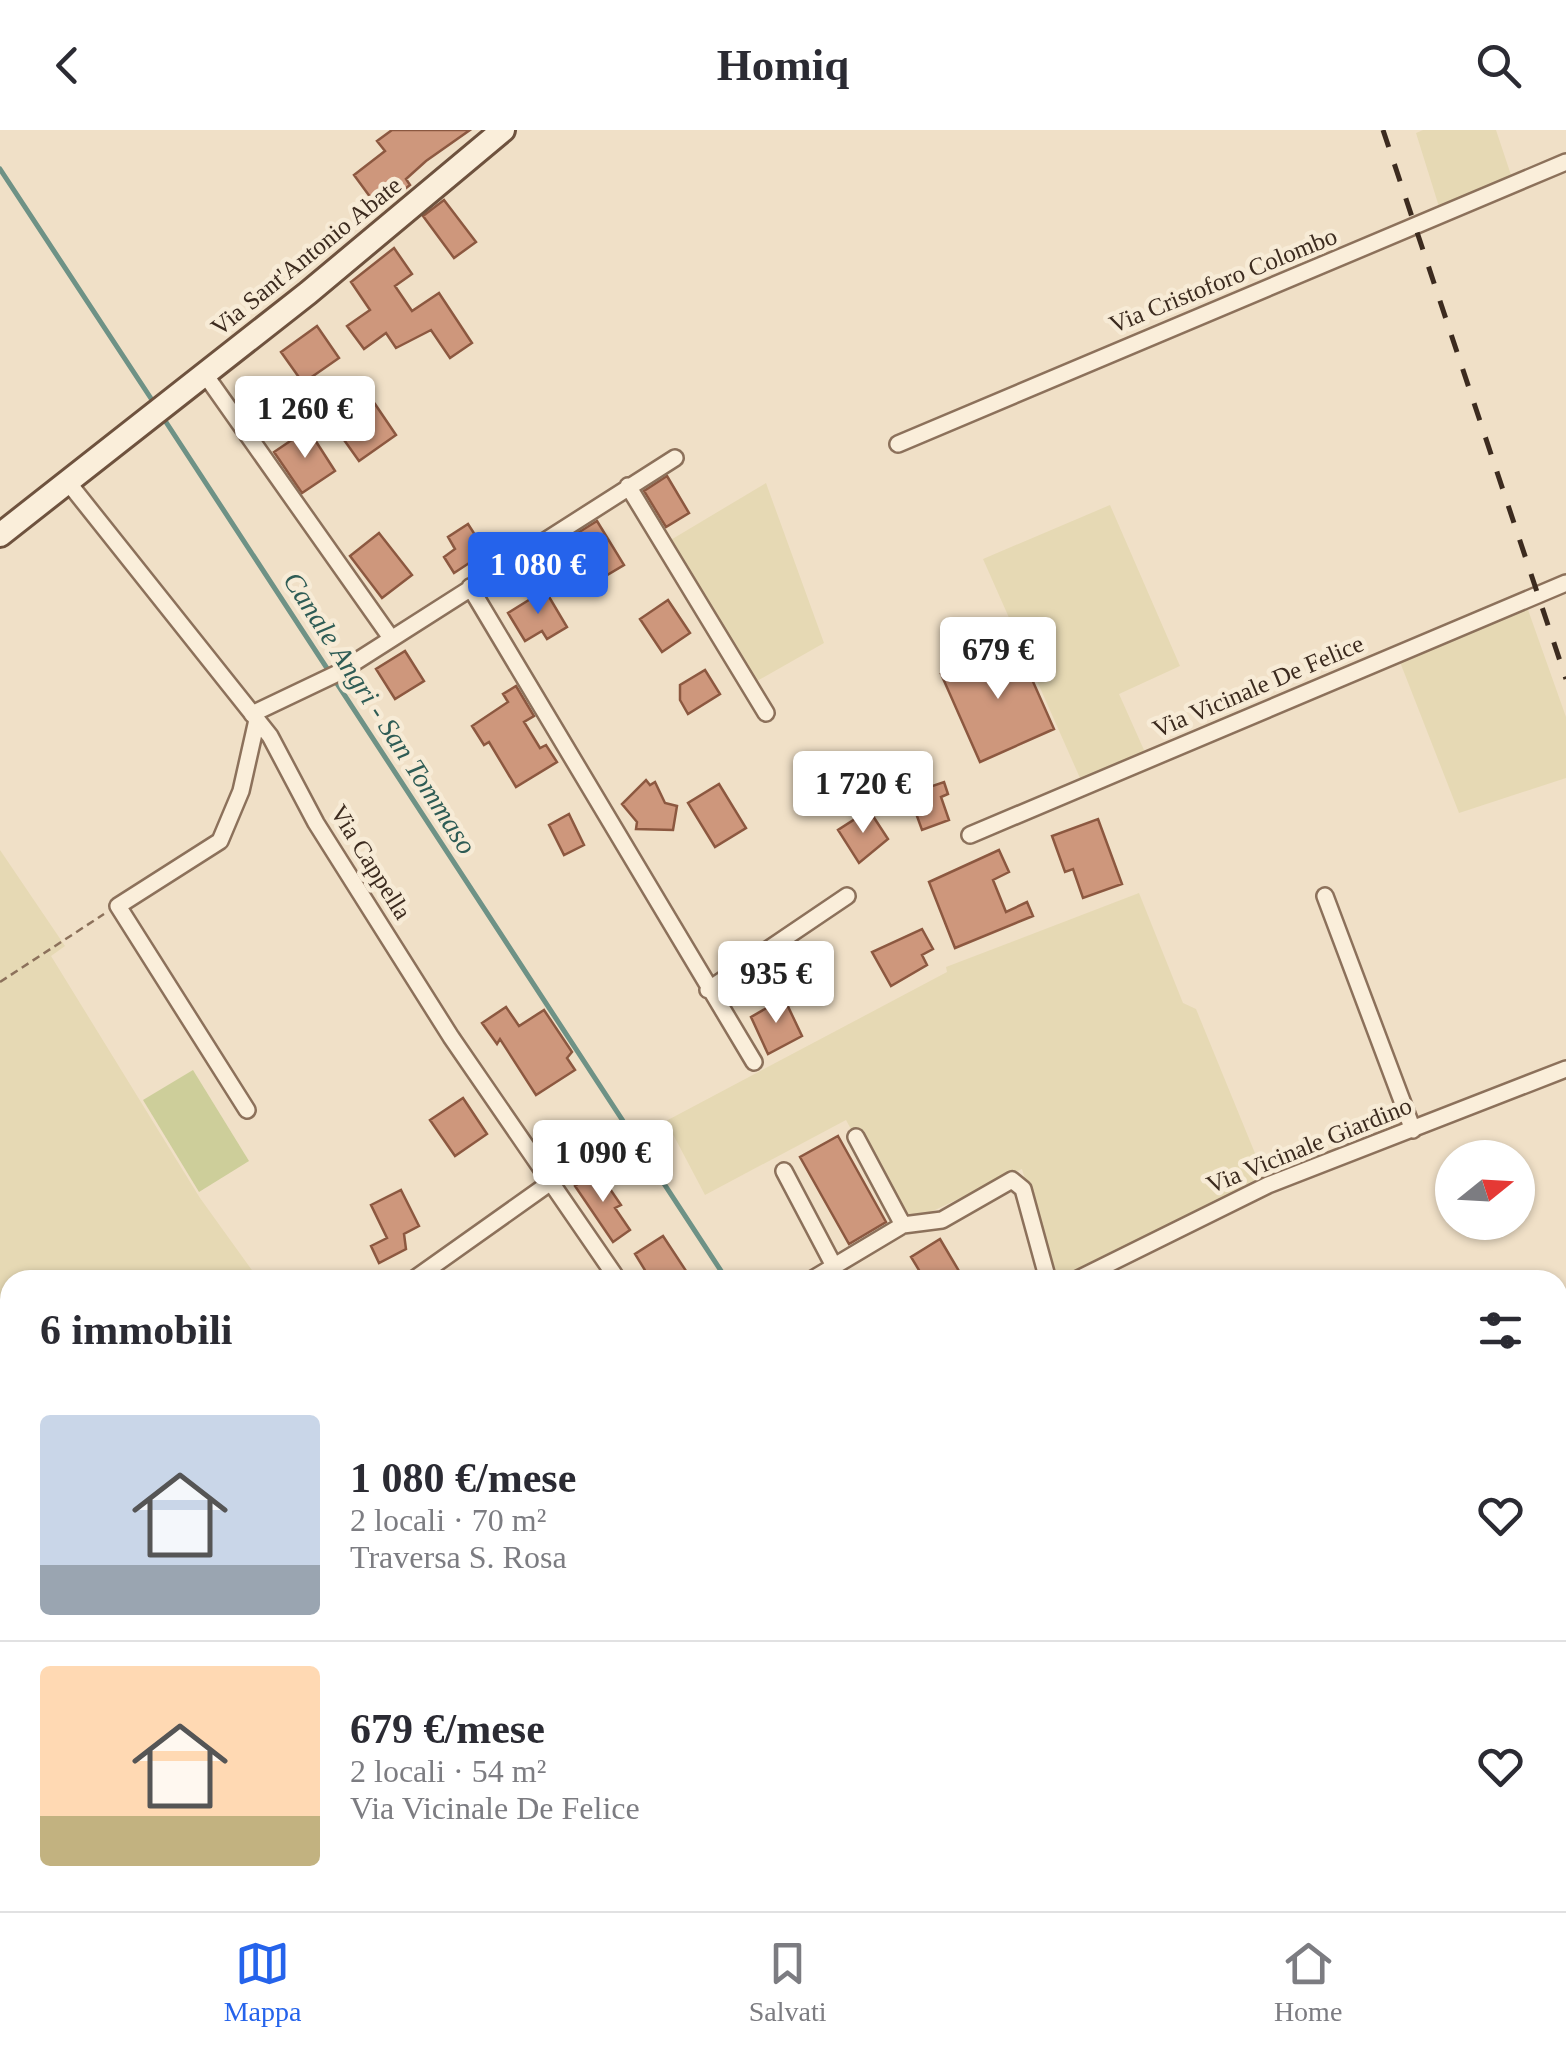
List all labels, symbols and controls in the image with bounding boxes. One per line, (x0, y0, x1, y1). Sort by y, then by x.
icon: back (40, 38, 95, 93)
icon: search (1471, 38, 1526, 93)
text: Homiq (717, 40, 849, 90)
street label: Via Sant'Antonio Abate (206, 171, 406, 341)
street label: Via Cristoforo Colombo (1105, 222, 1341, 338)
pin: 1 260 € (213, 376, 397, 461)
text: 1 260 € (257, 390, 353, 426)
pin: 1 080 € (446, 532, 630, 617)
text: 1 080 € (490, 546, 586, 582)
water label: Canale Angri - San Tommaso (277, 566, 483, 860)
pin: 679 € (928, 617, 1068, 702)
street label: Via Vicinale De Felice (1149, 629, 1367, 743)
text: 679 € (962, 631, 1034, 667)
pin: 1 720 € (771, 751, 955, 836)
text: 1 720 € (815, 765, 911, 801)
street label: Via Cappella (325, 800, 417, 924)
pin: 935 € (706, 941, 846, 1026)
text: 935 € (740, 955, 812, 991)
street label: Via Vicinale Giardino (1203, 1092, 1415, 1198)
pin: 1 090 € (511, 1120, 695, 1205)
text: 1 090 € (555, 1134, 651, 1170)
north arrow (1435, 1140, 1535, 1240)
map controls (1435, 1140, 1535, 1240)
icon: filters (1473, 1303, 1528, 1358)
text: 6 immobili (40, 1307, 233, 1353)
icon: home (120, 1455, 240, 1575)
text: 1 080 €/mese (350, 1455, 576, 1501)
icon: heart (1473, 1488, 1528, 1543)
text: 2 locali · 70 m² (350, 1502, 546, 1538)
text: Traversa S. Rosa (350, 1539, 567, 1575)
icon: home (120, 1706, 240, 1826)
text: 679 €/mese (350, 1706, 545, 1752)
icon: heart (1473, 1739, 1528, 1794)
text: 2 locali · 54 m² (350, 1753, 546, 1789)
text: Via Vicinale De Felice (350, 1790, 640, 1826)
tab: Mappa (224, 1936, 301, 2028)
tab: Salvati (749, 1936, 827, 2028)
tab: Home (1274, 1936, 1342, 2028)

